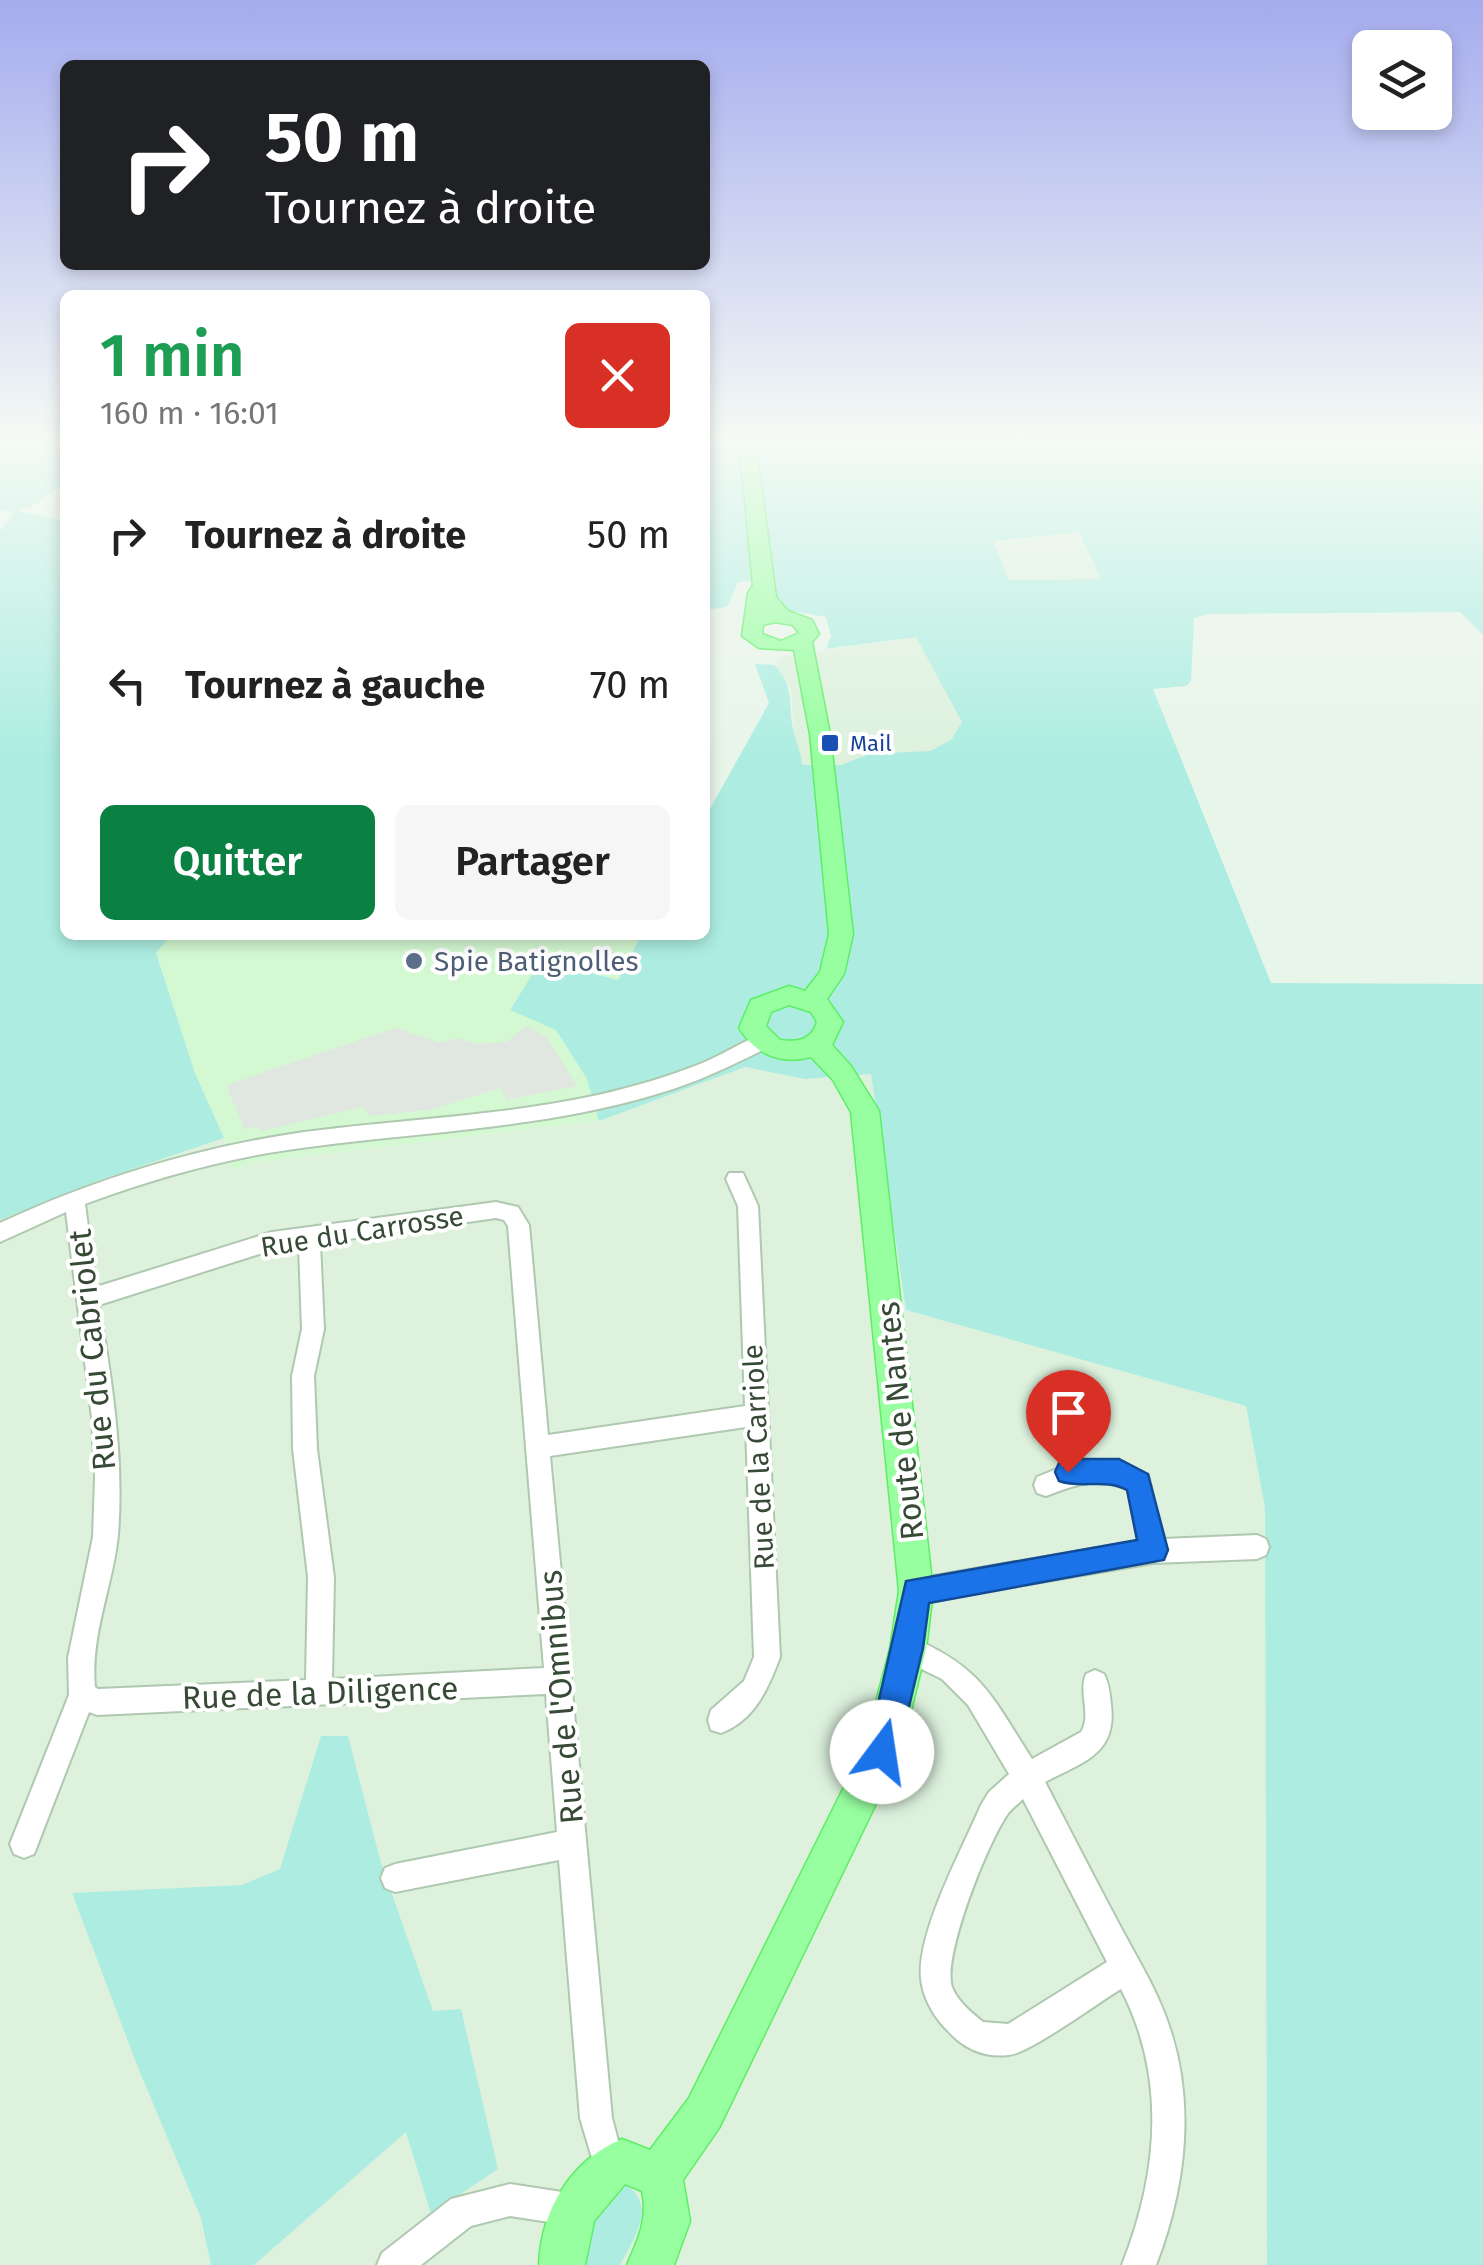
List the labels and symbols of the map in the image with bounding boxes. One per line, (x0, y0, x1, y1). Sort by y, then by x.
place label: Mail (850, 730, 892, 757)
marker: Mail (819, 732, 841, 754)
place label: Spie Batignolles (434, 945, 639, 978)
marker: Spie Batignolles (403, 950, 425, 972)
street label: Rue du Carrosse (258, 1199, 466, 1264)
street label: Rue du Cabriolet (60, 1227, 124, 1473)
street label: Route de Nantes (869, 1300, 931, 1542)
street label: Rue de la Carriole (736, 1343, 781, 1571)
pin (1026, 1370, 1111, 1473)
street label: Rue de l'Omnibus (531, 1568, 591, 1826)
street label: Rue de la Diligence (181, 1669, 459, 1717)
position arrow (830, 1700, 934, 1804)

